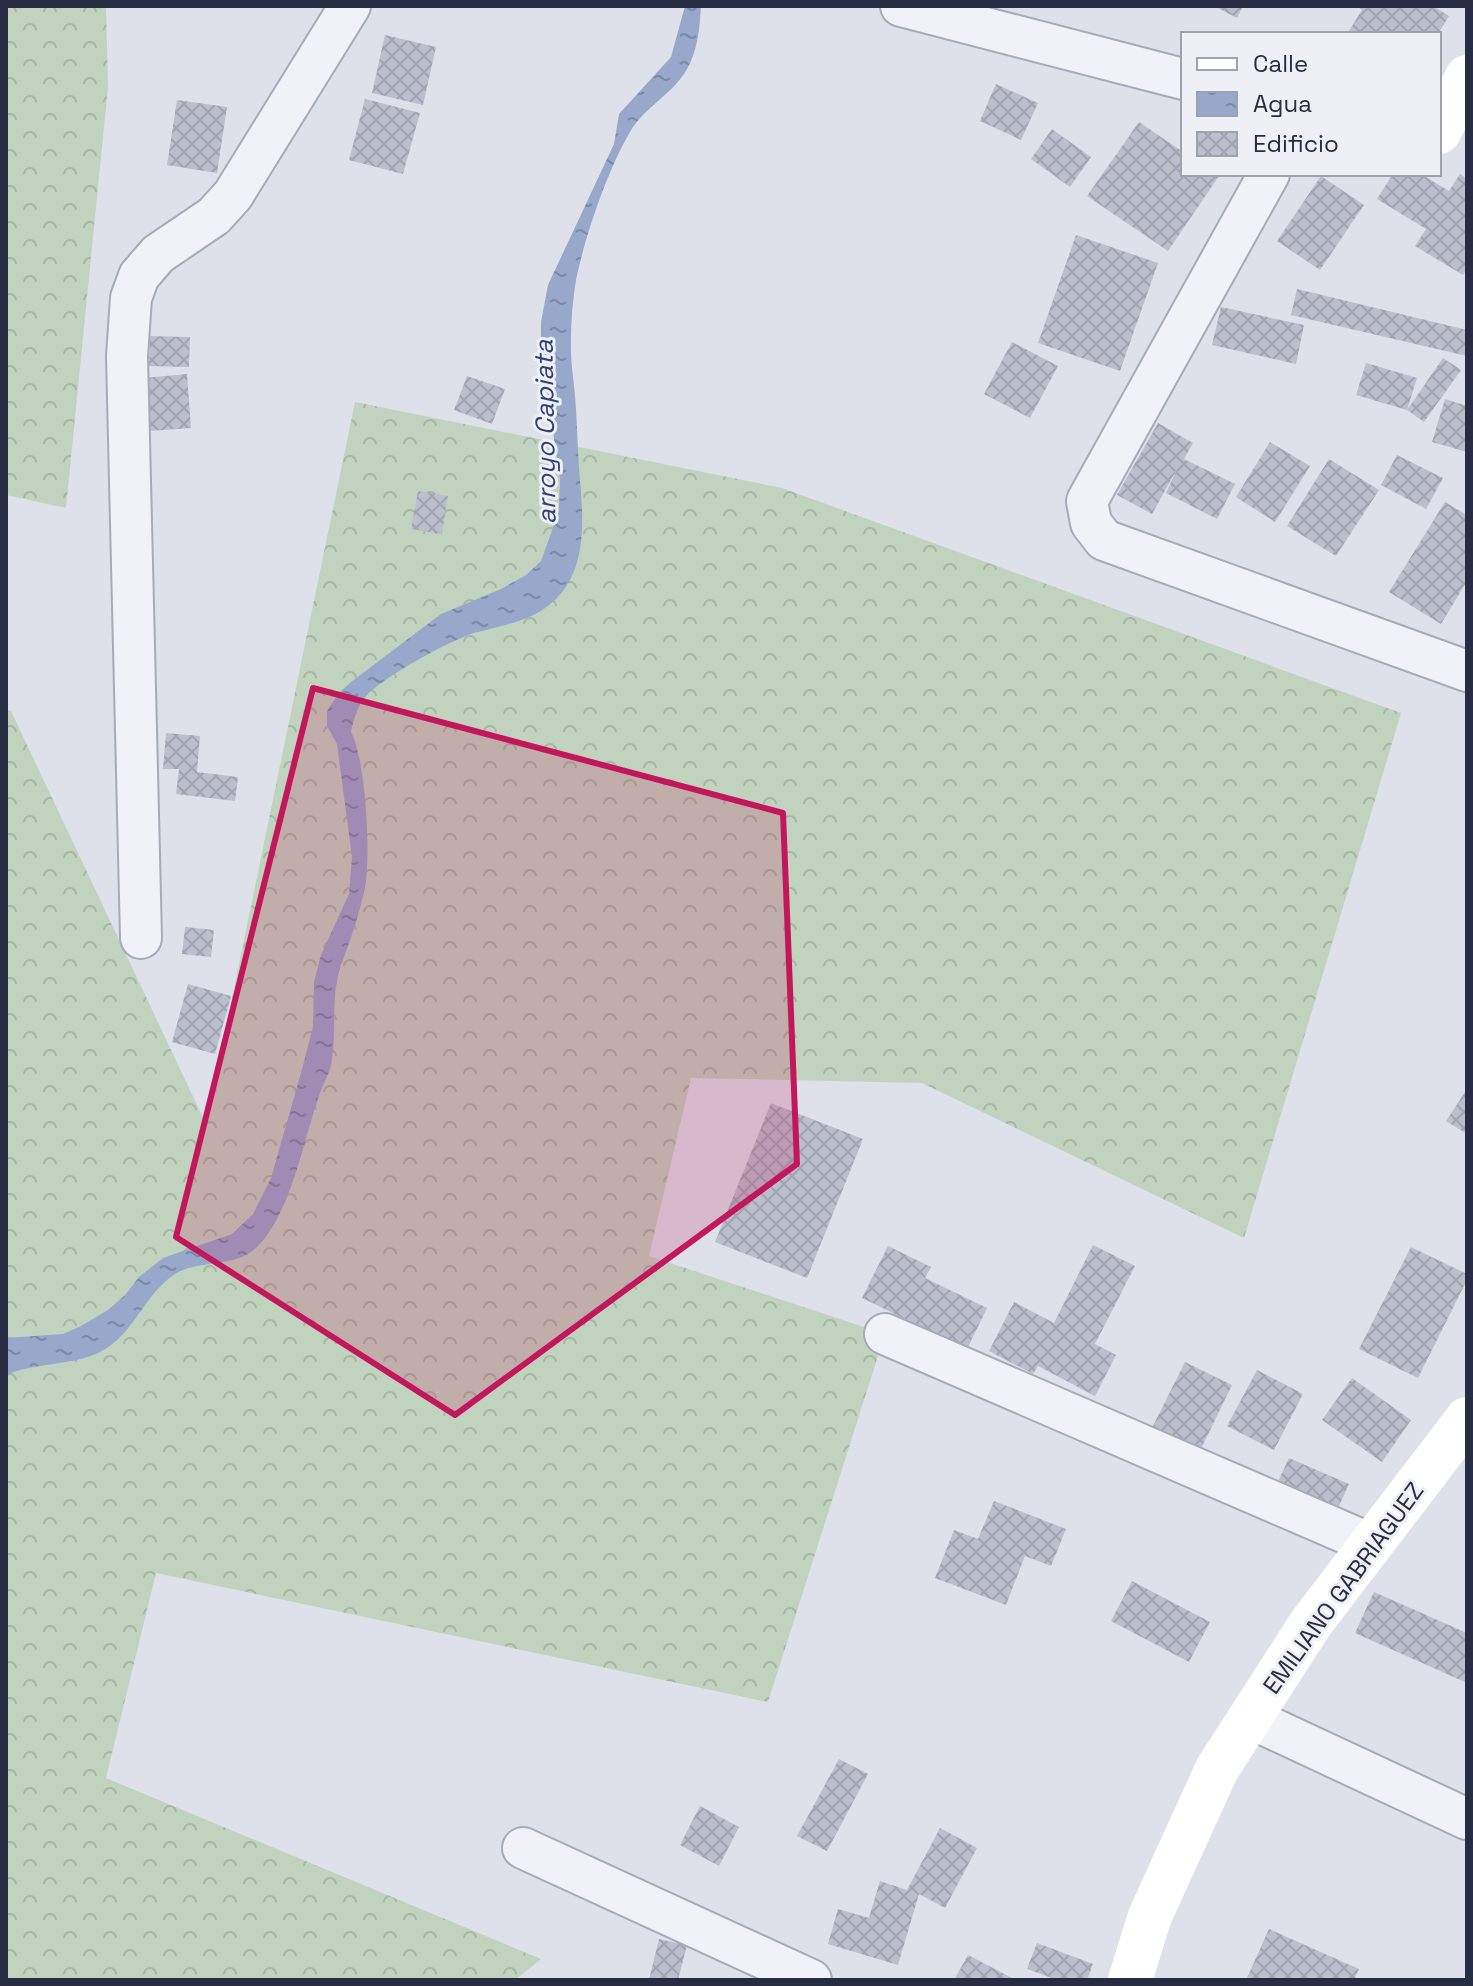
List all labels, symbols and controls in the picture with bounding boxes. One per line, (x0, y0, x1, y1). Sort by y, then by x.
legend (1181, 32, 1441, 176)
text: Calle (1253, 48, 1308, 79)
text: Agua (1253, 88, 1312, 119)
text: Edificio (1253, 128, 1339, 159)
water label: arroyo Capiata (526, 338, 564, 525)
street label: EMILIANO GABRIAGUEZ (1256, 1476, 1430, 1700)

